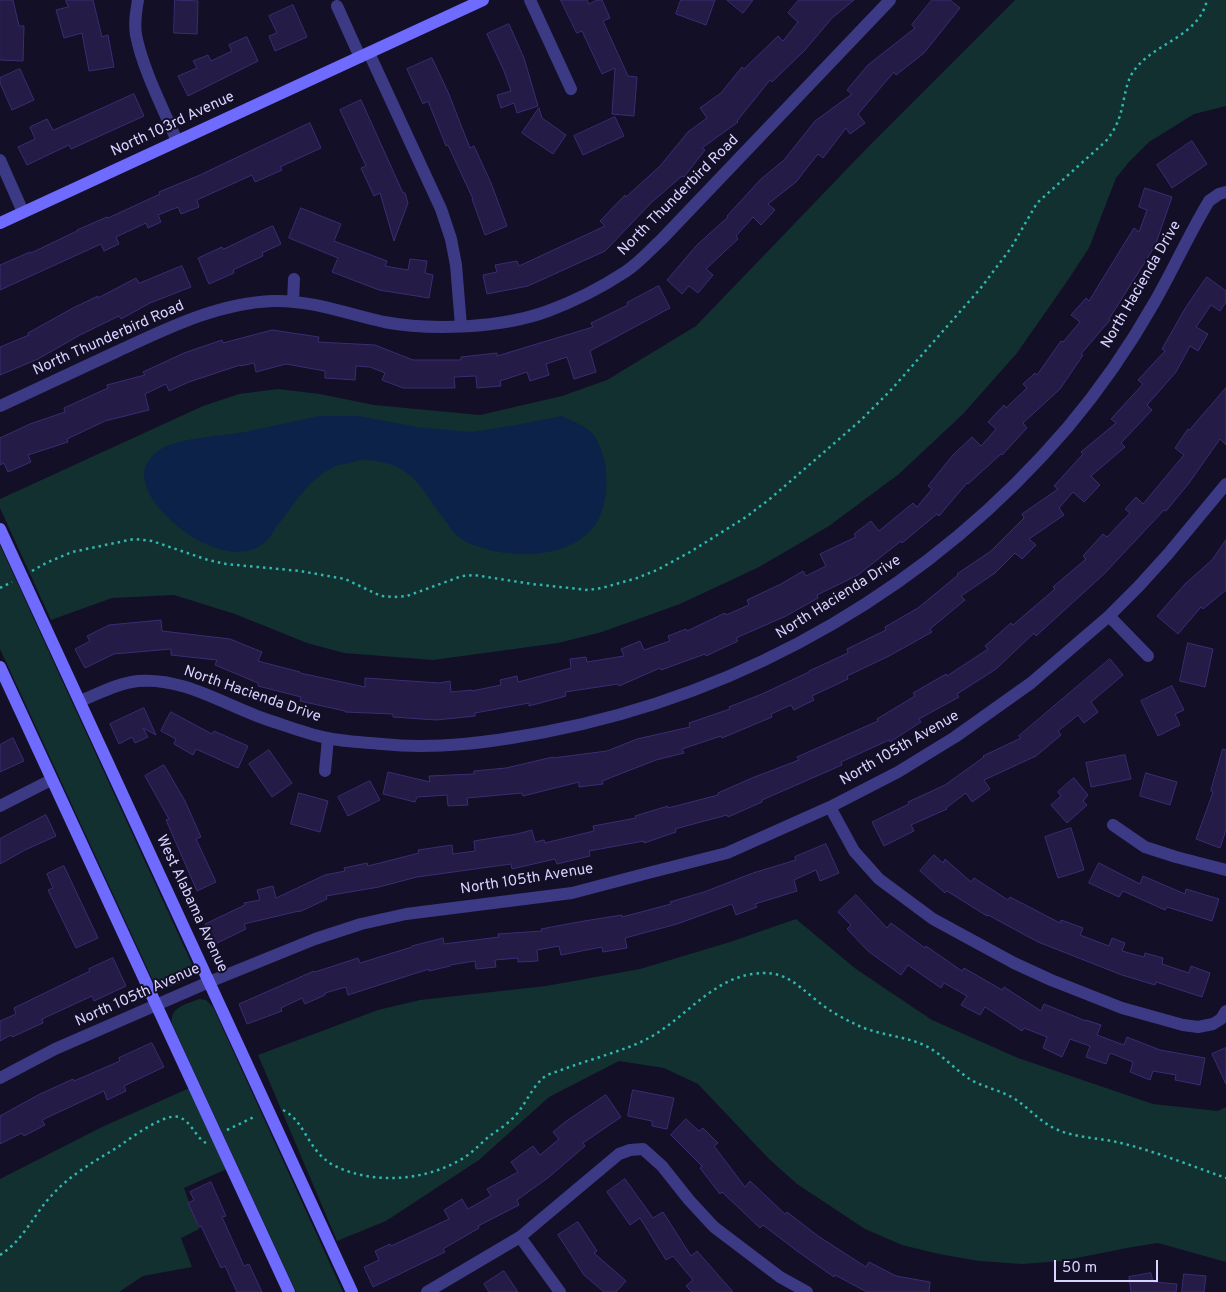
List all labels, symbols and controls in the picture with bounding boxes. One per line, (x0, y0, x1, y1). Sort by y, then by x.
street label: North 103rd Avenue (108, 88, 238, 162)
street label: North Thunderbird Road (615, 132, 743, 260)
street label: North Hacienda Drive (1098, 218, 1186, 352)
street label: North Thunderbird Road (31, 298, 187, 380)
street label: North Hacienda Drive (773, 552, 905, 644)
street label: North Hacienda Drive (181, 663, 323, 727)
street label: North 105th Avenue (837, 708, 963, 790)
street label: West Alabama Avenue (151, 833, 231, 975)
street label: North 105th Avenue (459, 861, 595, 899)
street label: North 105th Avenue (73, 960, 203, 1032)
scale bar (1056, 1250, 1160, 1282)
text: 50 m (1062, 1259, 1097, 1278)

